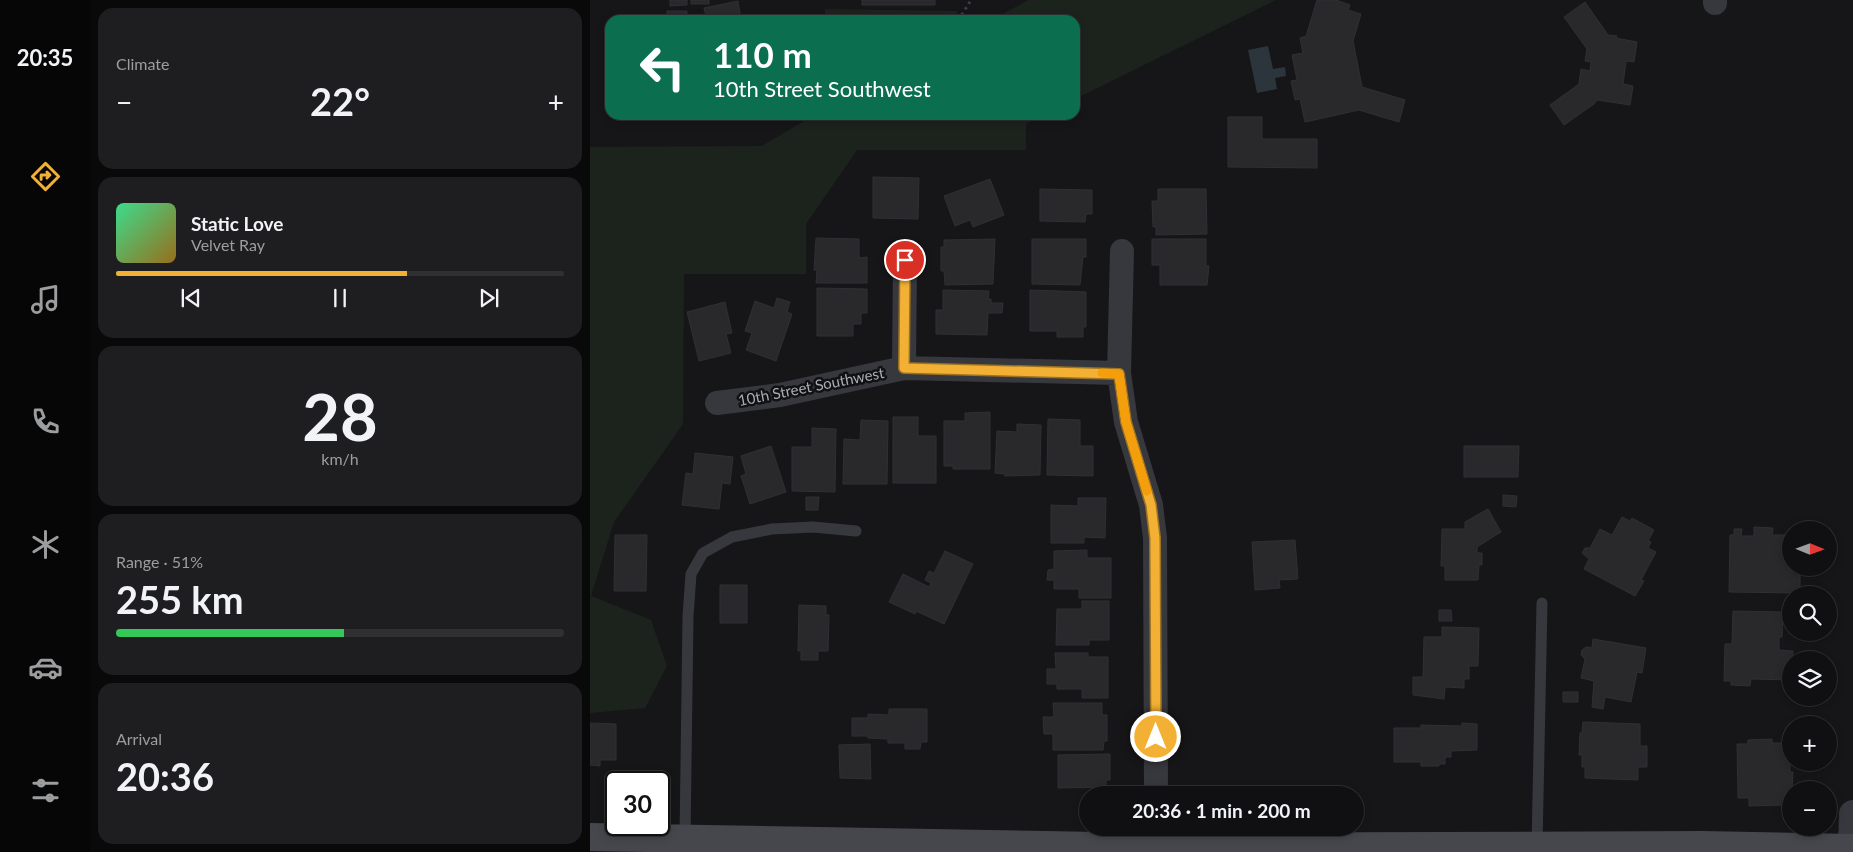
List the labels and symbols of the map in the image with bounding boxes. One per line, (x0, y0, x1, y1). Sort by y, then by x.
pin (884, 239, 926, 281)
street label: 10th Street Southwest (736, 363, 886, 409)
north arrow (1782, 521, 1838, 576)
position arrow (1129, 710, 1181, 762)
speed limit sign: 30 (605, 771, 670, 836)

